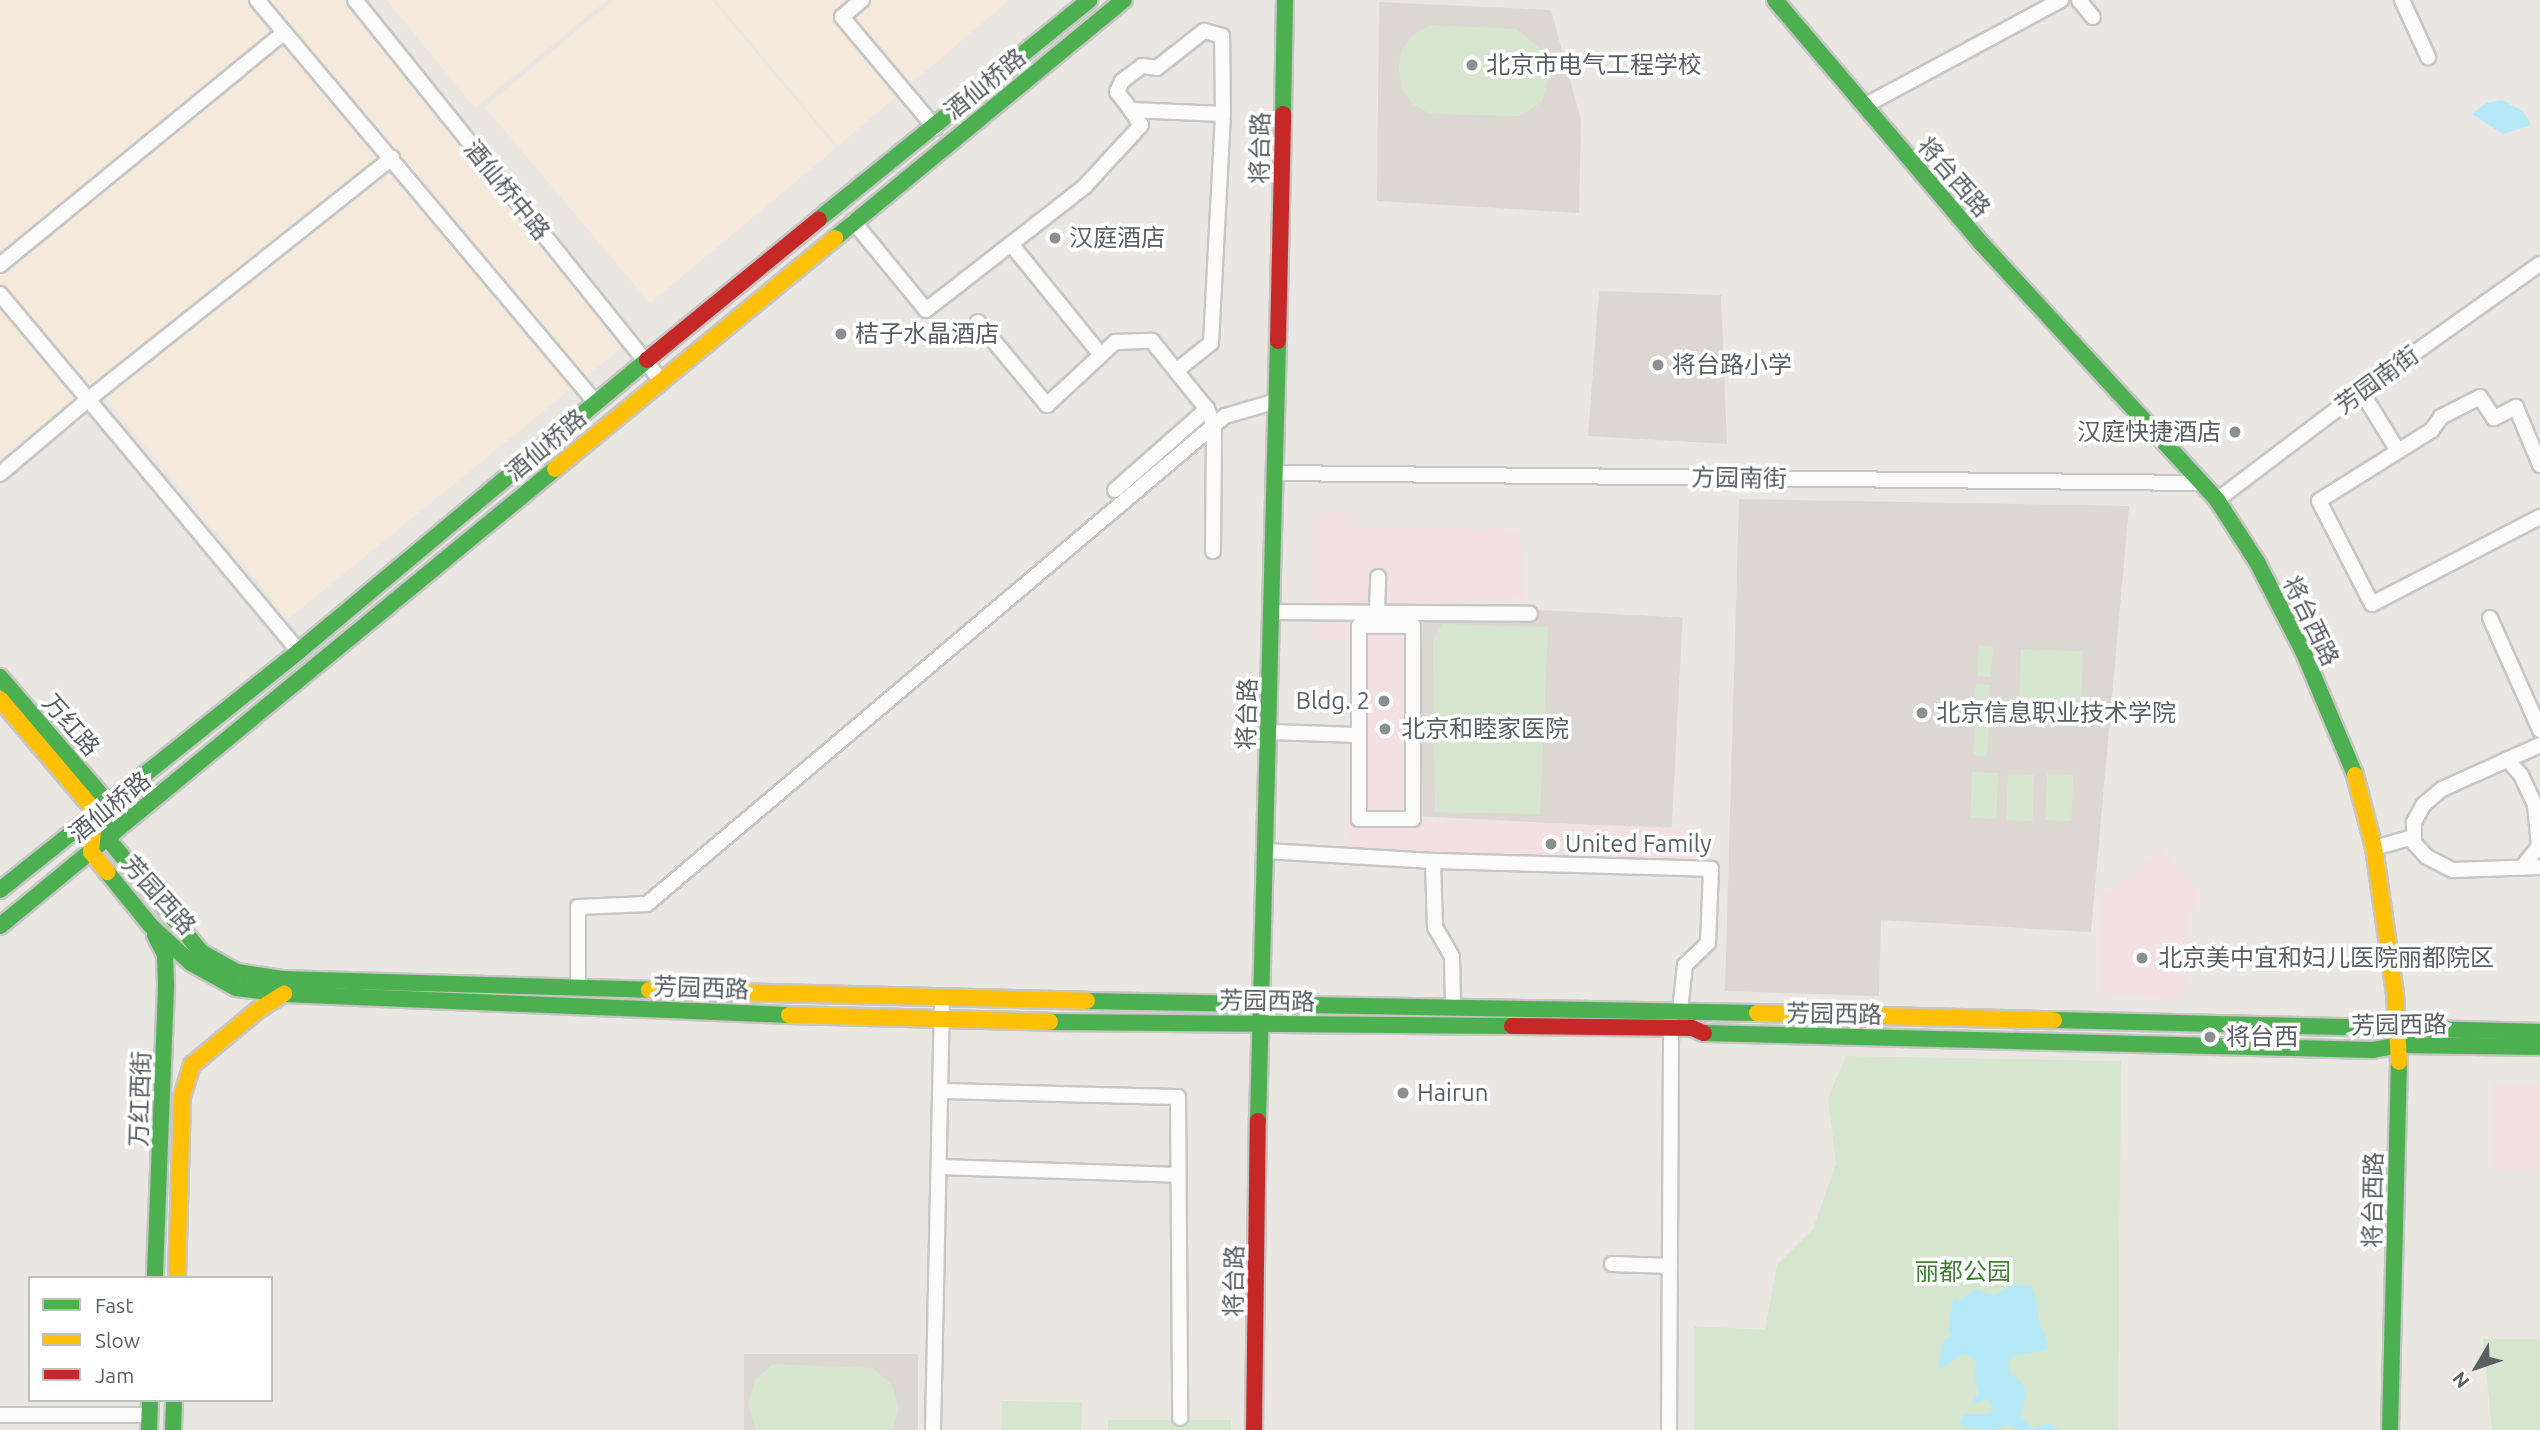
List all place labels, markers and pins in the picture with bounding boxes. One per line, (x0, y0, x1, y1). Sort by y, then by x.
place label: 北京市电气工程学校 (1486, 51, 1702, 79)
marker: 北京市电气工程学校 (1464, 57, 1480, 73)
place label: 汉庭酒店 (1069, 224, 1165, 252)
marker: 汉庭酒店 (1047, 230, 1063, 246)
place label: 桔子水晶酒店 (855, 320, 999, 348)
marker: 桔子水晶酒店 (833, 326, 849, 342)
place label: 将台路小学 (1672, 351, 1792, 379)
marker: 将台路小学 (1650, 357, 1666, 373)
place label: 汉庭快捷酒店 (2077, 418, 2221, 446)
marker: 汉庭快捷酒店 (2227, 424, 2243, 440)
place label: Bldg. 2 (1296, 687, 1370, 715)
marker: Bldg. 2 (1376, 693, 1392, 709)
place label: 北京信息职业技术学院 (1936, 699, 2176, 727)
marker: 北京信息职业技术学院 (1914, 705, 1930, 721)
place label: 北京和睦家医院 (1401, 715, 1569, 743)
marker: 北京和睦家医院 (1375, 719, 1395, 739)
place label: United Family (1565, 830, 1712, 858)
marker: United Family (1543, 836, 1559, 852)
place label: 北京美中宜和妇儿医院丽都院区 (2158, 944, 2494, 972)
marker: 北京美中宜和妇儿医院丽都院区 (2132, 948, 2152, 968)
place label: 将台西 (2226, 1023, 2298, 1051)
marker: 将台西 (2200, 1027, 2220, 1047)
place label: Hairun (1417, 1079, 1488, 1107)
marker: Hairun (1395, 1085, 1411, 1101)

